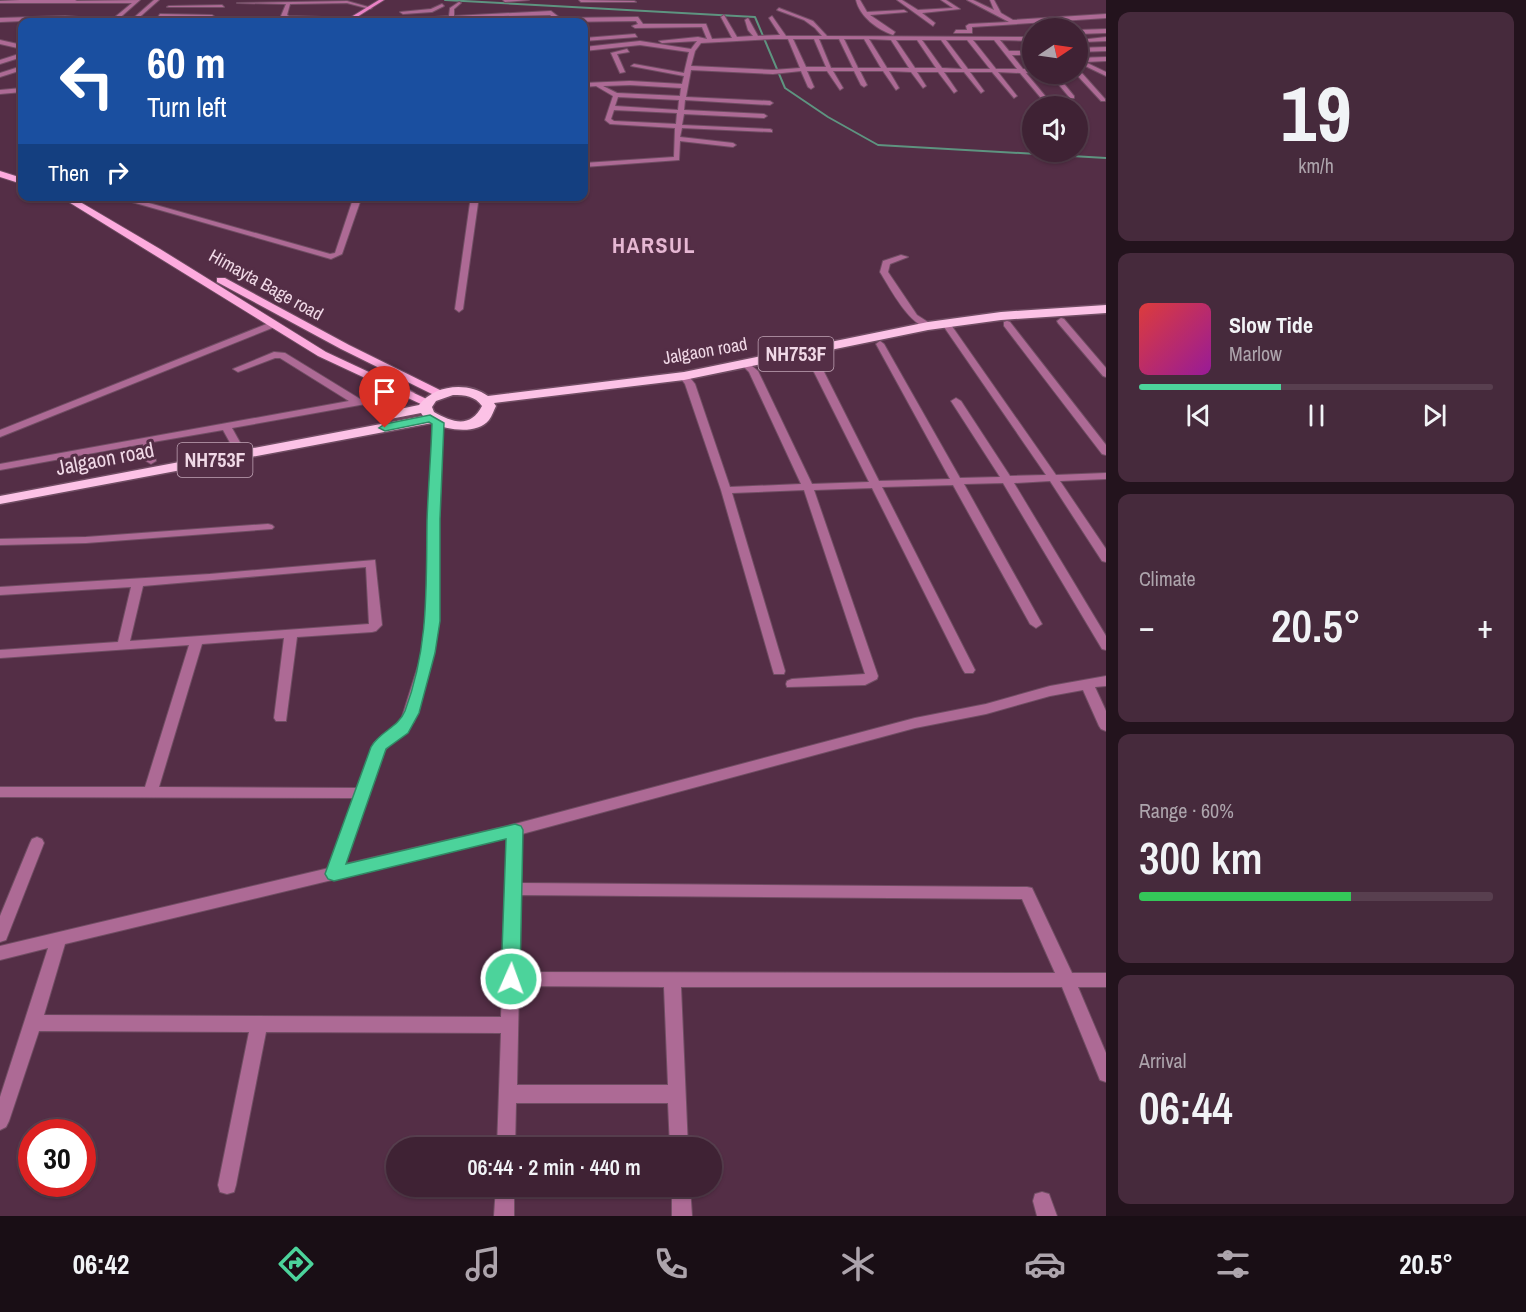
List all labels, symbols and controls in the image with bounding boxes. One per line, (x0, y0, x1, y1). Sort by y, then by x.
north arrow (1022, 18, 1088, 84)
map controls (1022, 18, 1088, 162)
text: 60 m (147, 35, 226, 91)
icon: left (48, 42, 126, 120)
text: 19 (1280, 60, 1352, 165)
text: Turn left (147, 89, 226, 125)
button: sound (1022, 96, 1088, 162)
text: km/h (1298, 152, 1334, 179)
icon: right (101, 156, 134, 189)
text: Then (48, 158, 89, 188)
district label: HARSUL (612, 230, 696, 260)
street label: Himayta Bage road (205, 243, 328, 326)
text: Slow Tide (1229, 310, 1313, 340)
street label: Jalgaon road (661, 331, 749, 370)
road number: NH753F (758, 337, 834, 371)
text: Marlow (1229, 340, 1282, 367)
pin (359, 366, 410, 428)
icon: arrive (368, 375, 401, 408)
icon: previous (1182, 399, 1215, 432)
icon: pause (1300, 399, 1333, 432)
icon: next (1418, 399, 1451, 432)
street label: Jalgaon road (53, 435, 157, 482)
road number: NH753F (178, 443, 252, 477)
text: Climate (1139, 565, 1196, 592)
text: 20.5° (1271, 595, 1361, 656)
text: − (1139, 604, 1155, 648)
text: + (1477, 604, 1493, 648)
text: Range · 60% (1139, 797, 1234, 824)
text: 300 km (1139, 827, 1263, 888)
position arrow (479, 947, 543, 1011)
text: Arrival (1139, 1047, 1186, 1074)
text: 06:44 (1139, 1077, 1233, 1138)
speed limit sign: 30 (18, 1119, 96, 1197)
text: 06:44 · 2 min · 440 m (467, 1152, 641, 1182)
icon: directions (275, 1243, 317, 1285)
icon: music (462, 1243, 504, 1285)
icon: phone (650, 1243, 692, 1285)
icon: climate (837, 1243, 879, 1285)
icon: car (1024, 1243, 1066, 1285)
icon: filters (1212, 1243, 1254, 1285)
text: 06:42 (73, 1246, 129, 1282)
text: 20.5° (1399, 1246, 1453, 1282)

